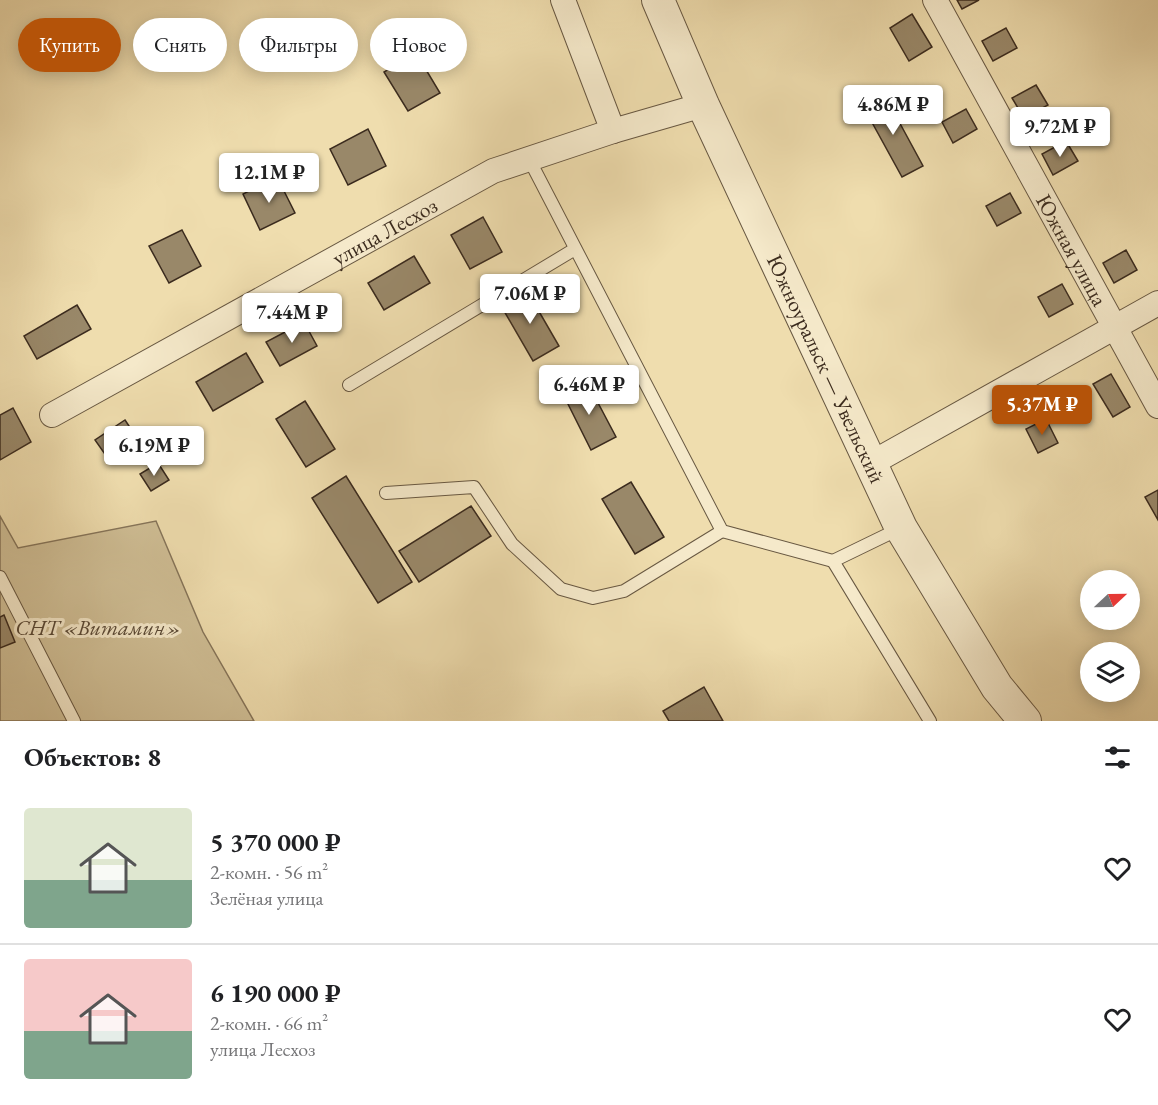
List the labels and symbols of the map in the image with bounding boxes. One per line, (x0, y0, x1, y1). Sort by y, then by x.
pin: 4.86M ₽ (838, 85, 948, 136)
pin: 9.72M ₽ (1005, 107, 1115, 158)
pin: 12.1M ₽ (214, 153, 324, 204)
street label: Южная улица (1030, 188, 1115, 311)
street label: улица Лесхоз (327, 190, 442, 272)
street label: Южноуральск — Увельский (760, 249, 892, 488)
pin: 7.06M ₽ (475, 274, 585, 325)
pin: 7.44M ₽ (237, 293, 347, 344)
pin: 6.46M ₽ (534, 365, 644, 416)
pin: 5.37M ₽ (987, 385, 1097, 436)
pin: 6.19M ₽ (99, 426, 209, 477)
north arrow (1080, 570, 1140, 630)
park label: СНТ «Витамин» (15, 613, 181, 642)

